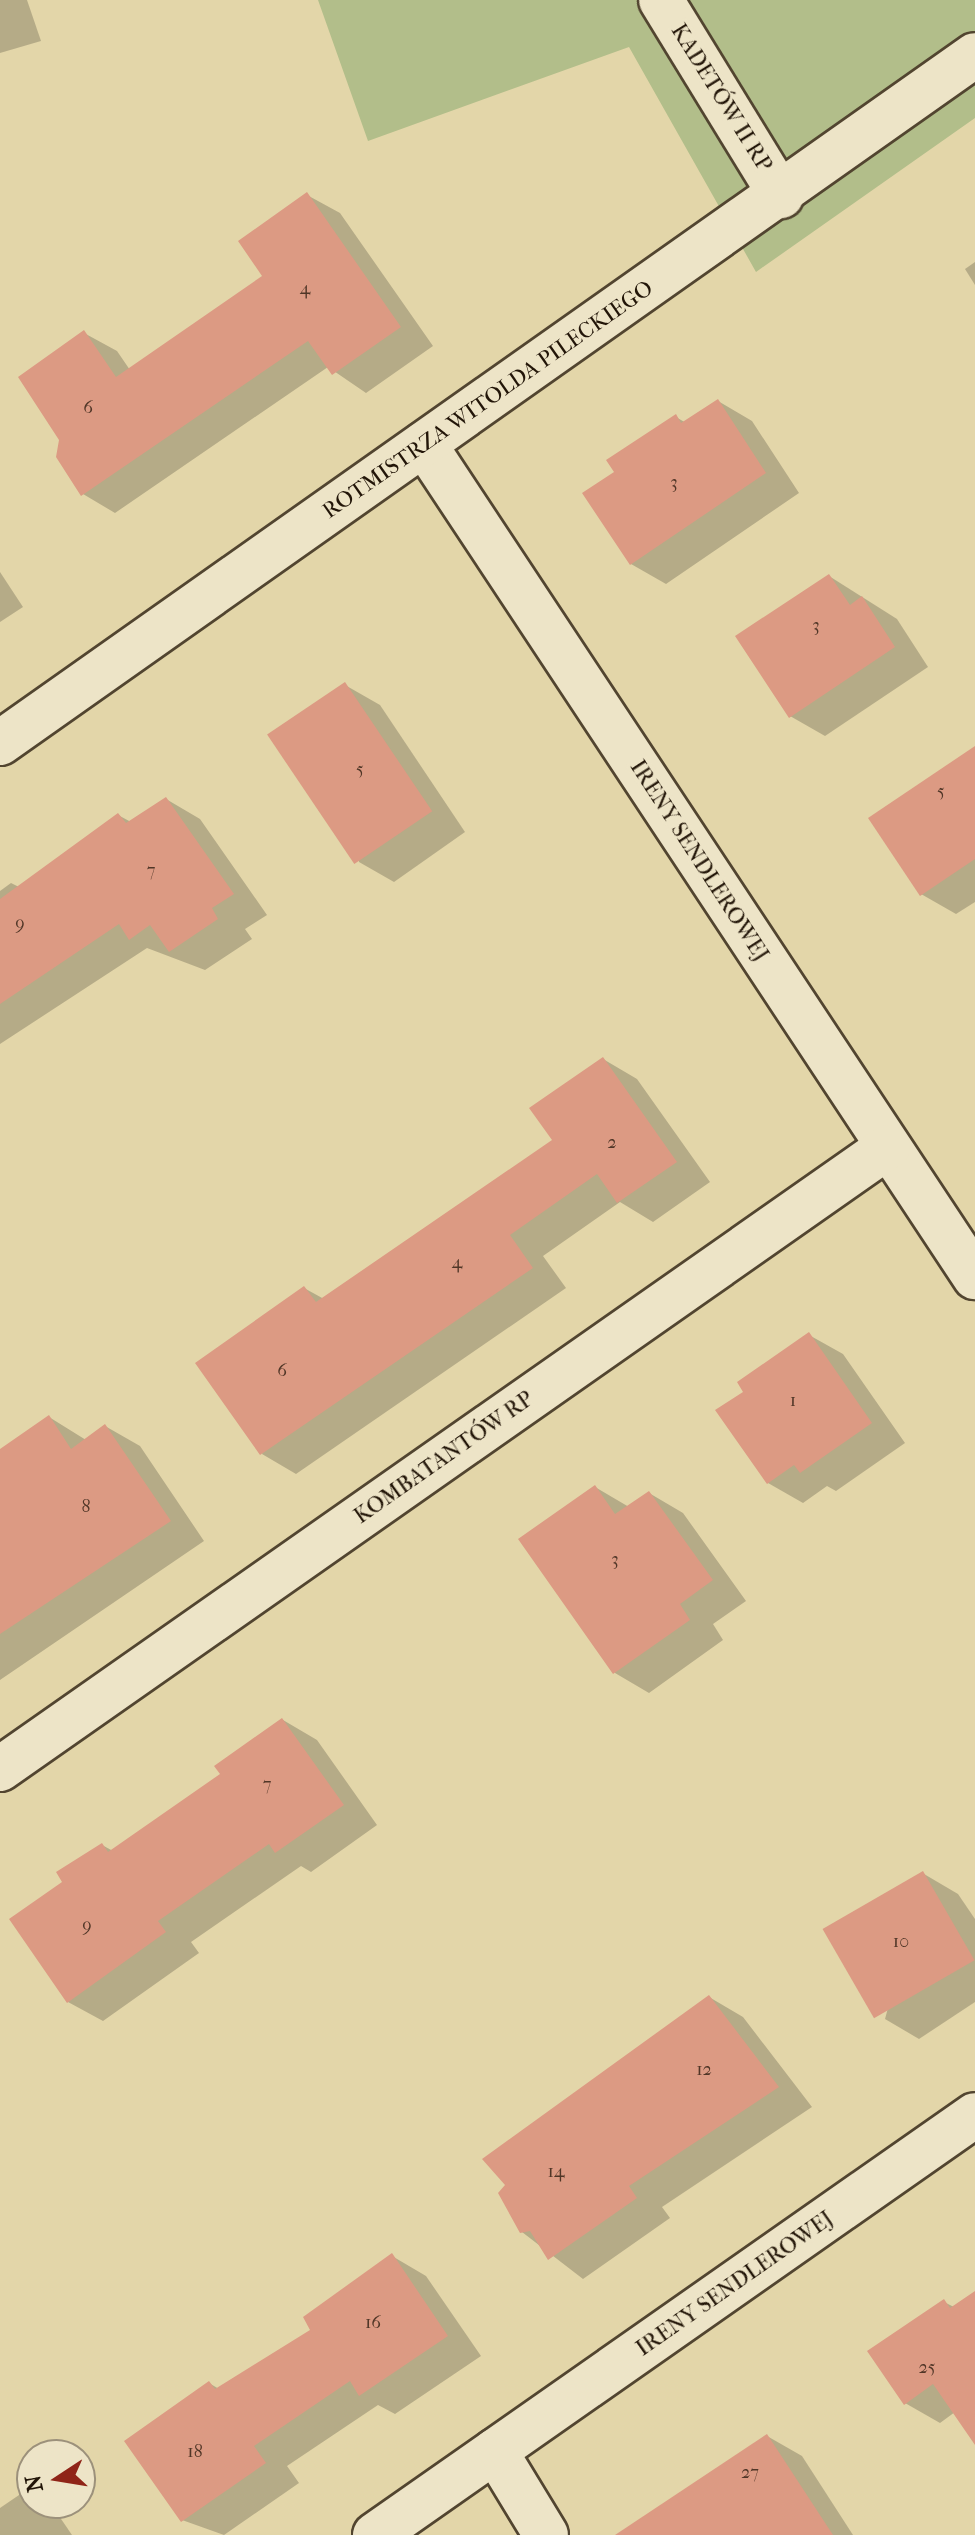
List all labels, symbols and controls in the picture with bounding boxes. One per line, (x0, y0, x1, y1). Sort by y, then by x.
street label: KADETÓW II RP (665, 19, 777, 177)
street label: ROTMISTRZA WITOLDA PILECKIEGO (318, 275, 658, 525)
house number: 4 (300, 278, 310, 300)
house number: 6 (83, 397, 93, 419)
house number: 3 (670, 472, 678, 494)
house number: 3 (812, 615, 820, 637)
street label: IRENY SENDLEROWEJ (624, 755, 774, 967)
house number: 5 (356, 759, 364, 781)
house number: 5 (937, 781, 945, 803)
house number: 7 (147, 860, 155, 882)
house number: 9 (15, 913, 25, 935)
house number: 2 (607, 1132, 617, 1154)
house number: 4 (452, 1252, 462, 1274)
house number: 6 (277, 1360, 287, 1382)
street label: KOMBATANTÓW RP (349, 1386, 539, 1530)
house number: 1 (790, 1390, 796, 1412)
house number: 8 (81, 1496, 91, 1518)
house number: 3 (611, 1549, 619, 1571)
house number: 7 (263, 1774, 271, 1796)
house number: 9 (82, 1915, 92, 1937)
house number: 10 (893, 1931, 909, 1953)
house number: 12 (696, 2059, 712, 2081)
house number: 14 (547, 2161, 565, 2183)
street label: IRENY SENDLEROWEJ (631, 2206, 839, 2362)
house number: 16 (365, 2312, 381, 2334)
house number: 25 (918, 2357, 936, 2379)
north arrow (16, 2439, 96, 2519)
house number: 18 (187, 2441, 203, 2463)
house number: 27 (741, 2462, 759, 2484)
text: N (20, 2473, 49, 2494)

